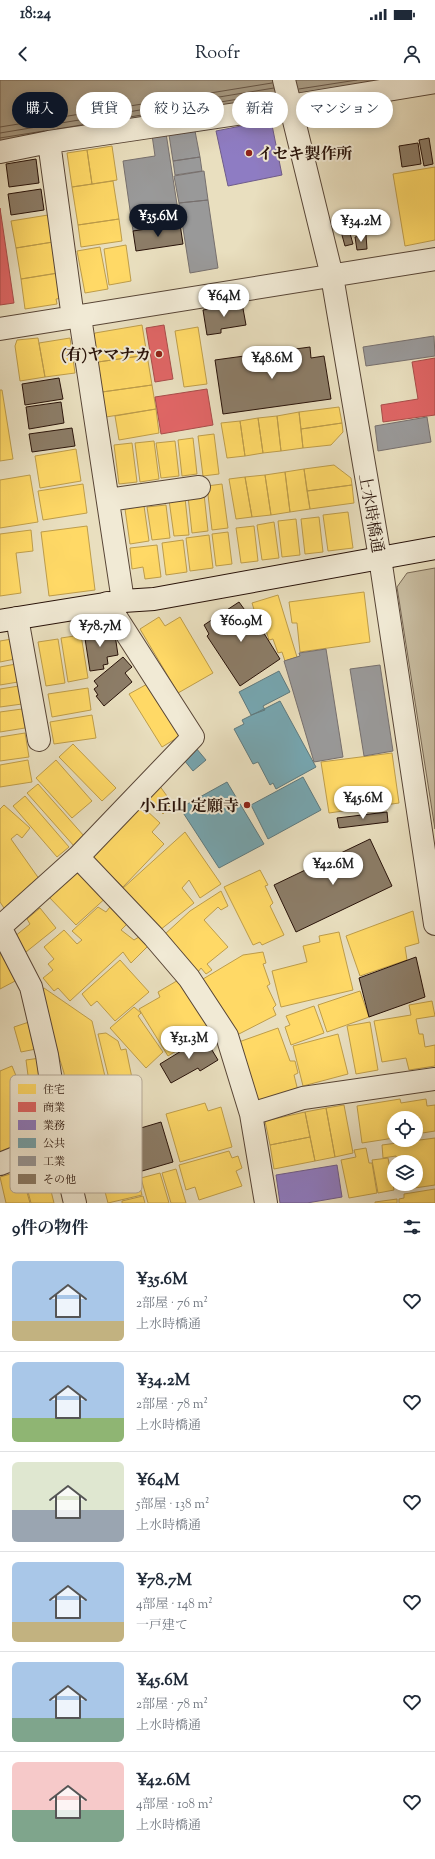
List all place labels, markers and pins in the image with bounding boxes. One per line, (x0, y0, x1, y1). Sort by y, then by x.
place label: イセキ製作所 (257, 144, 353, 167)
marker: イセキ製作所 (244, 148, 254, 158)
pin: ¥35.6M (125, 204, 191, 238)
pin: ¥34.2M (328, 209, 394, 243)
pin: ¥64M (200, 284, 248, 318)
place label: (有)ヤマナカ (61, 345, 151, 368)
pin: ¥48.6M (239, 346, 305, 380)
marker: (有)ヤマナカ (154, 349, 164, 359)
pin: ¥60.9M (208, 609, 274, 643)
pin: ¥78.7M (67, 614, 133, 648)
pin: ¥45.6M (330, 786, 396, 820)
place label: 小丘山 定願寺 (140, 796, 239, 819)
marker: 小丘山 定願寺 (242, 800, 252, 810)
pin: ¥42.6M (300, 852, 366, 886)
pin: ¥31.3M (156, 1026, 222, 1060)

